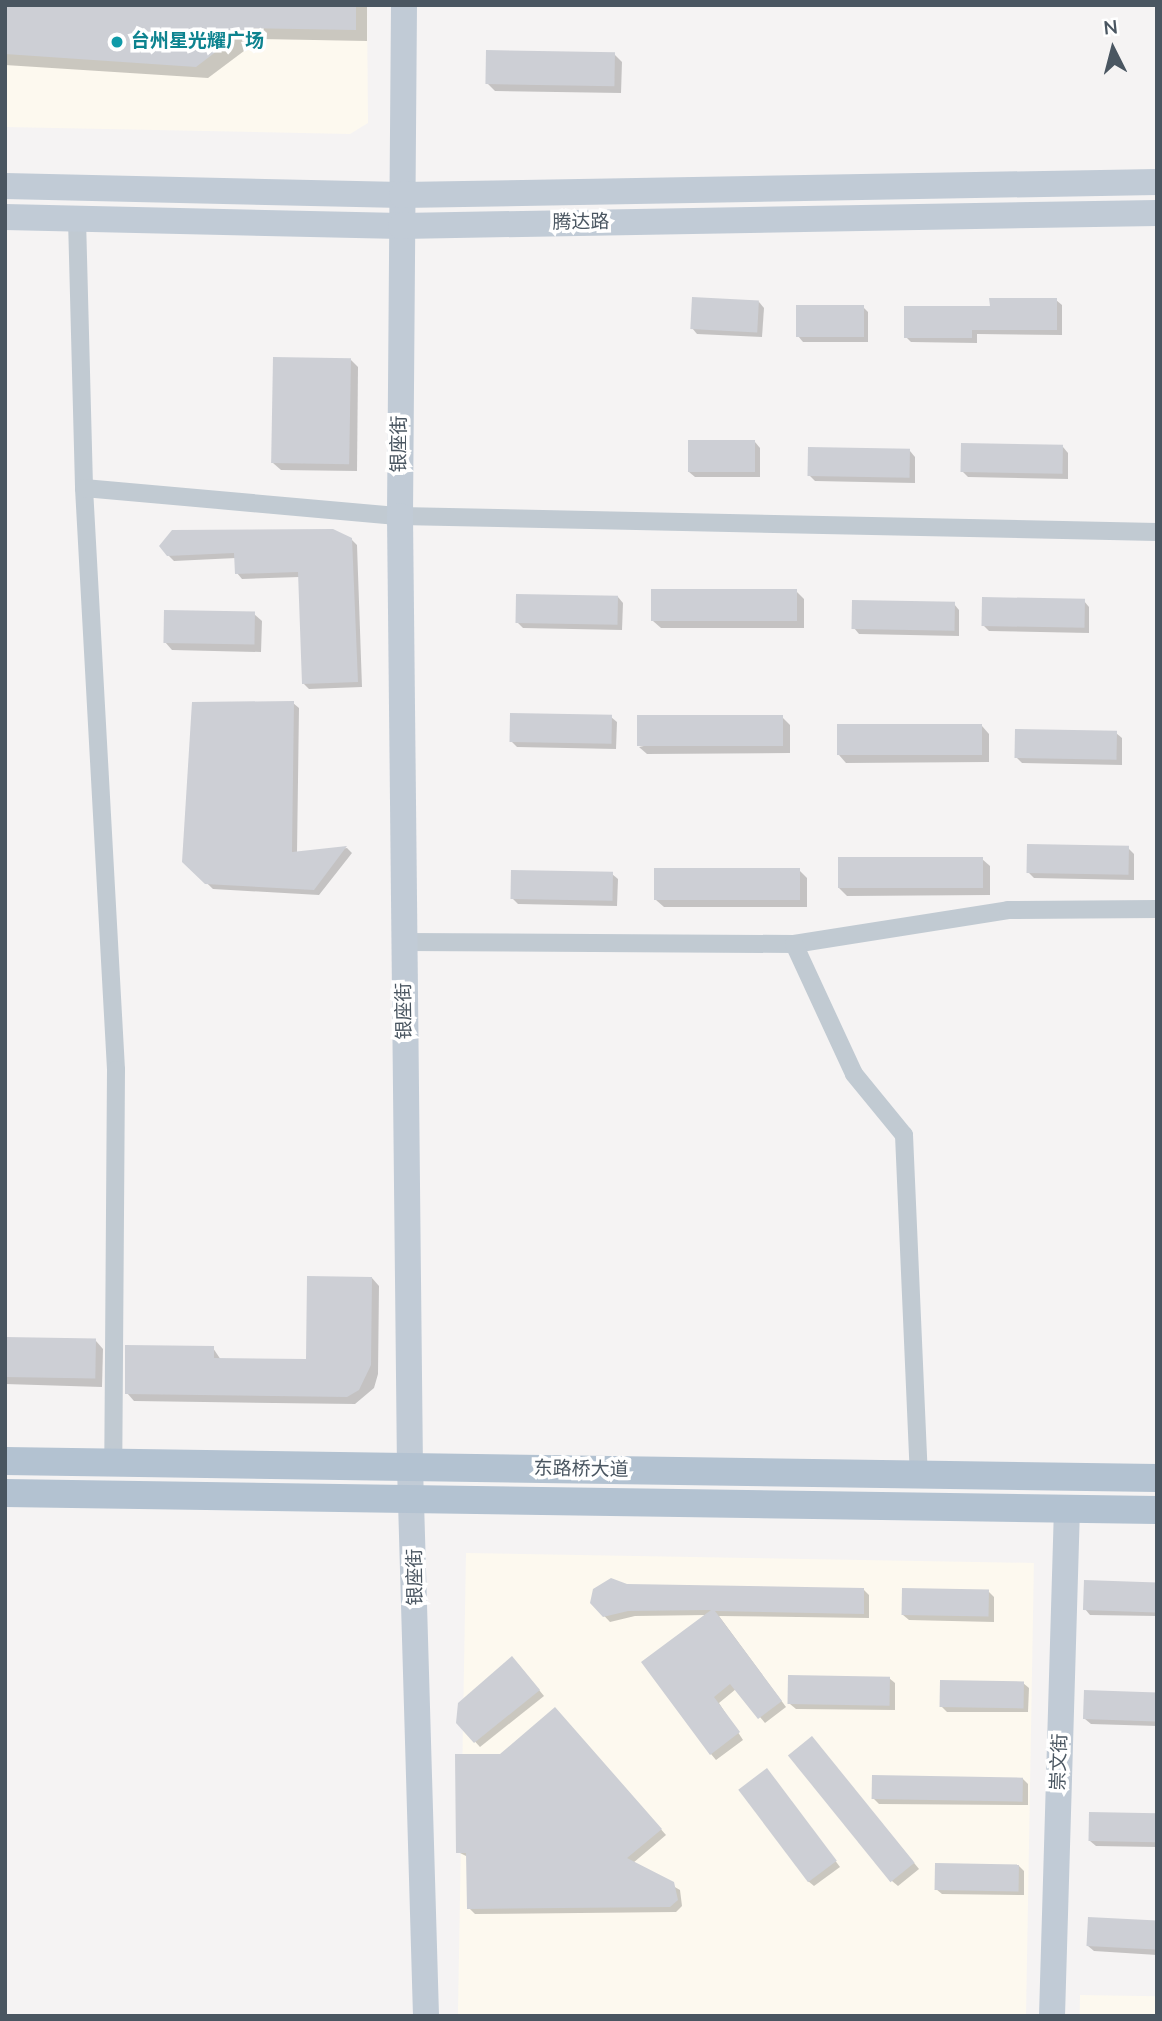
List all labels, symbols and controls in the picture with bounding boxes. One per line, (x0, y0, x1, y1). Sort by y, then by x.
north arrow (1078, 14, 1148, 84)
text: N (1102, 14, 1119, 42)
place label: 台州星光耀广场 (131, 31, 264, 53)
marker: 台州星光耀广场 (109, 34, 125, 50)
street label: 腾达路 (552, 211, 610, 235)
street label: 银座街 (389, 416, 411, 472)
street label: 银座街 (393, 982, 417, 1040)
street label: 东路桥大道 (533, 1458, 629, 1482)
street label: 银座街 (404, 1548, 428, 1606)
street label: 崇文街 (1048, 1733, 1072, 1791)

